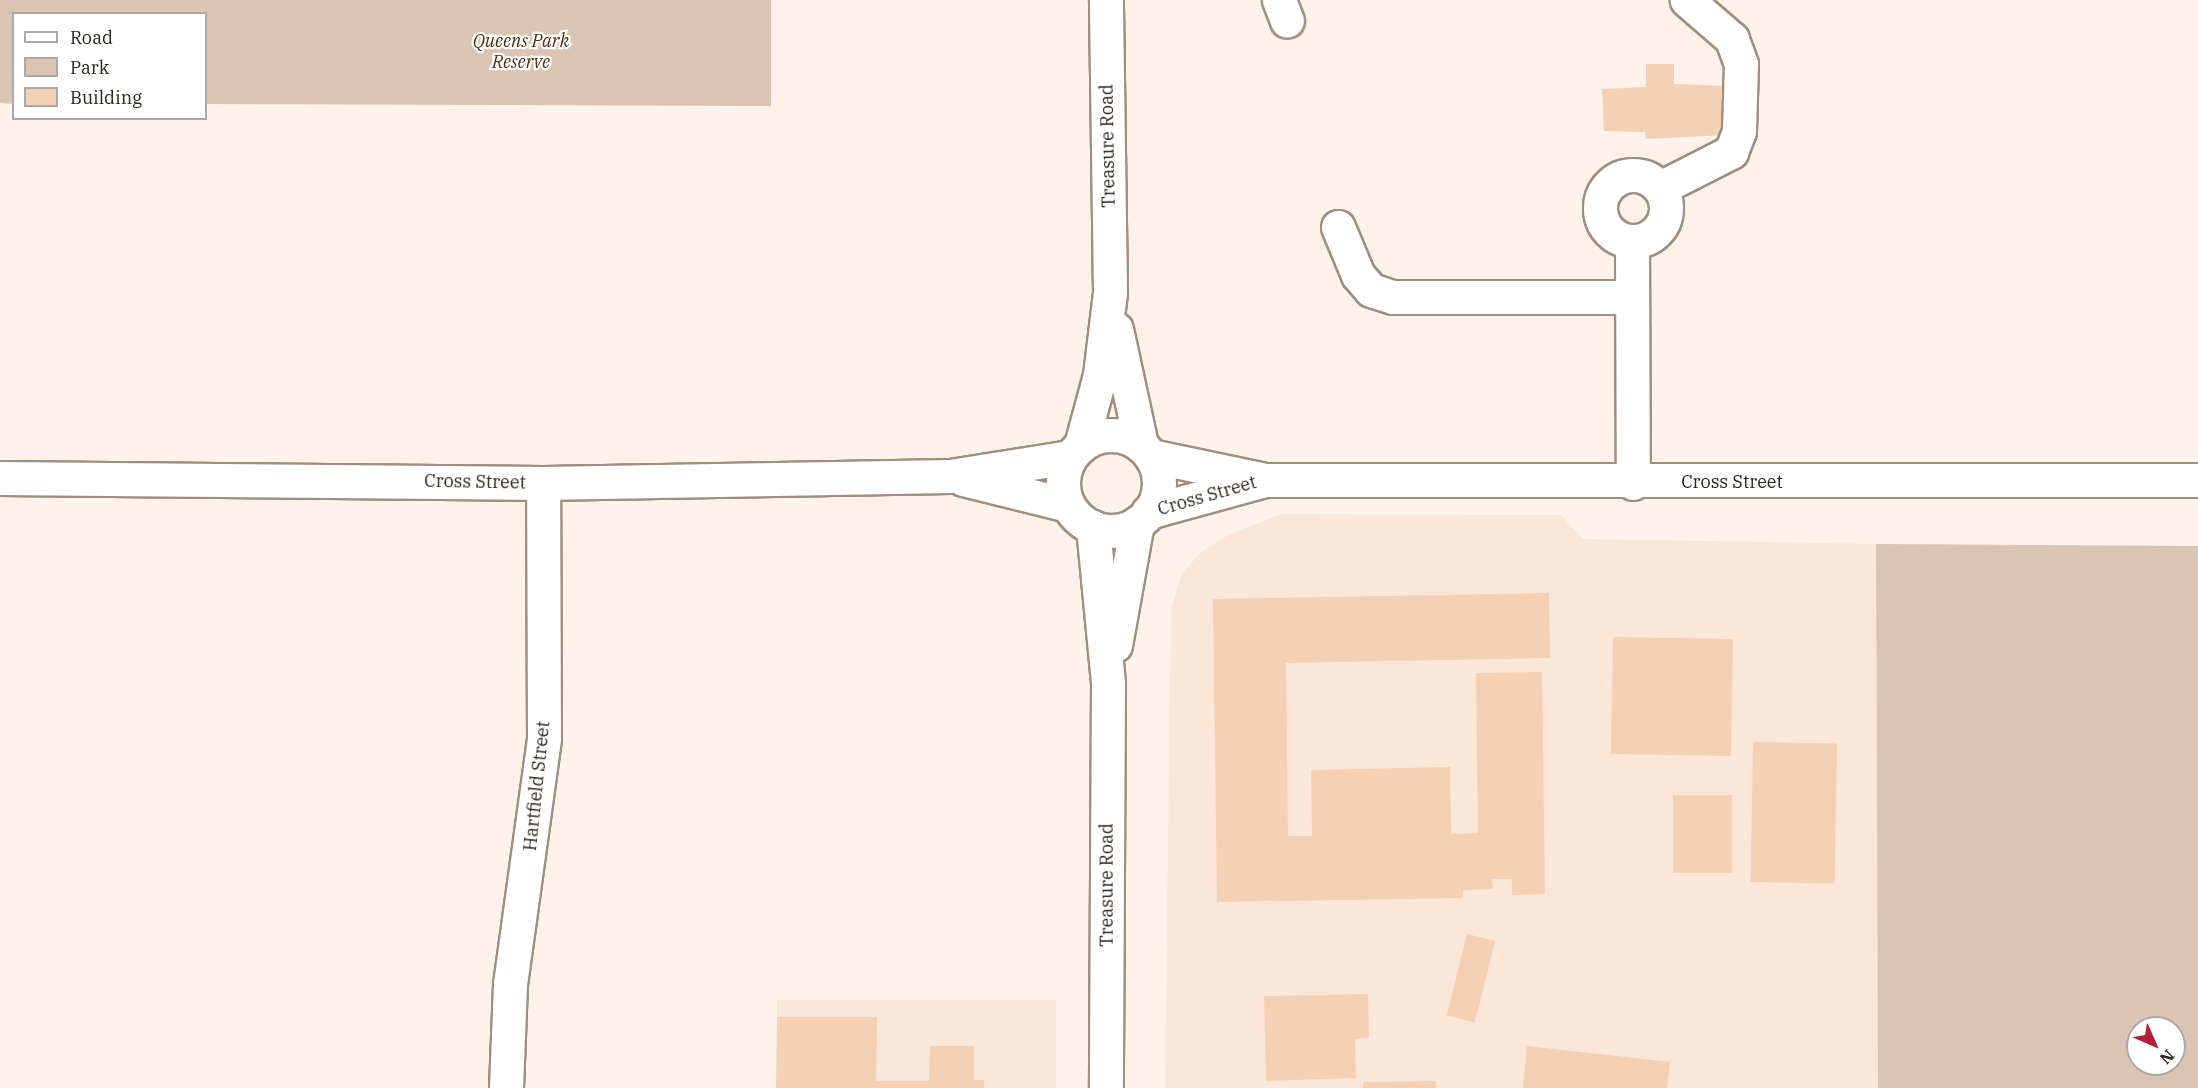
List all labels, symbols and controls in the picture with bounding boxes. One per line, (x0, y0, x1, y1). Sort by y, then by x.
legend (12, 12, 207, 120)
text: Road (70, 26, 113, 49)
park label: Queens Park Reserve (473, 31, 569, 74)
text: Park (70, 56, 109, 79)
street label: Treasure Road (1096, 84, 1120, 208)
text: Building (70, 86, 142, 109)
street label: Cross Street (424, 470, 526, 494)
street label: Cross Street (1681, 471, 1783, 493)
street label: Cross Street (1155, 472, 1259, 520)
street label: Hartfield Street (519, 720, 555, 852)
street label: Treasure Road (1096, 823, 1118, 947)
north arrow (2126, 1016, 2186, 1076)
text: N (2156, 1046, 2179, 1069)

